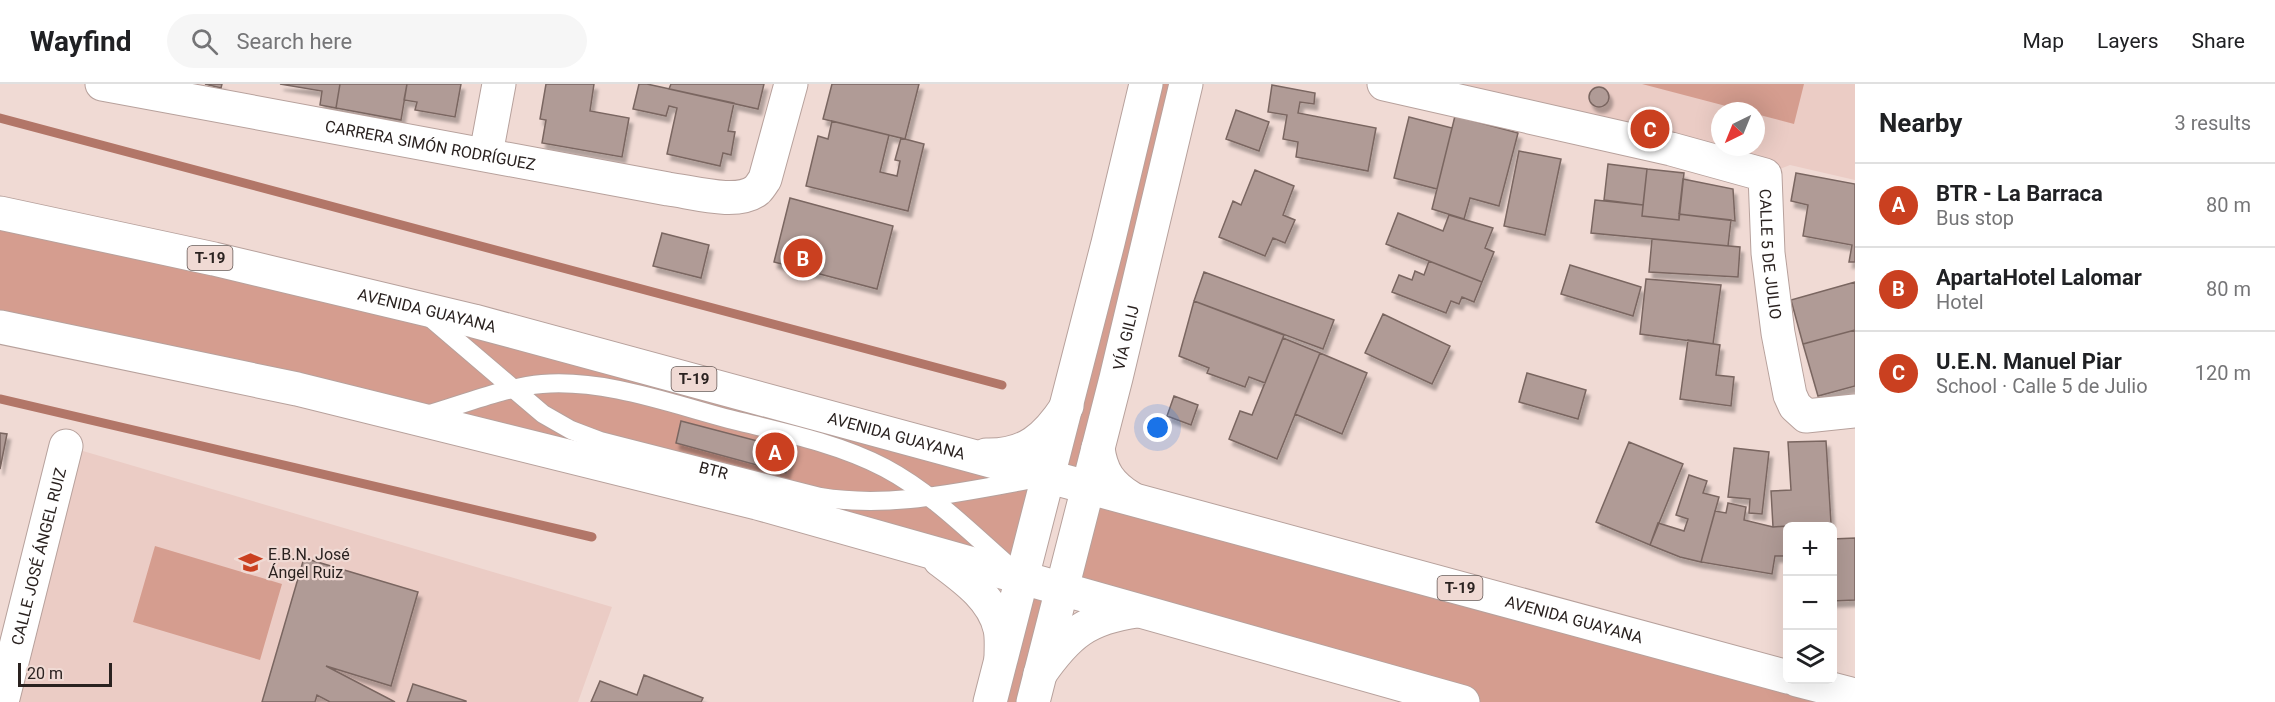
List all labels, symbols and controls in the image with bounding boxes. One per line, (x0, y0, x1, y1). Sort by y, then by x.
search box (167, 14, 587, 68)
text: Wayfind (30, 25, 131, 58)
icon: search (188, 25, 221, 58)
text: Search here (236, 29, 352, 54)
text: Map (2022, 29, 2064, 53)
text: Layers (2097, 29, 2158, 53)
text: Share (2191, 29, 2245, 53)
north arrow (1711, 102, 1765, 156)
pin: C (1630, 106, 1670, 152)
text: Nearby (1879, 108, 1962, 138)
text: 3 results (2175, 111, 2251, 135)
street label: CARRERA SIMÓN RODRÍGUEZ (323, 117, 537, 174)
text: BTR - La Barraca (1936, 181, 2103, 206)
street label: CALLE 5 DE JULIO (1756, 188, 1785, 320)
text: A (1892, 193, 1905, 217)
text: 80 m (2206, 193, 2251, 217)
text: Bus stop (1936, 206, 2014, 230)
pin: B (784, 236, 822, 280)
road number: T-19 (188, 246, 232, 270)
text: ApartaHotel Lalomar (1936, 265, 2142, 290)
text: B (1892, 277, 1905, 301)
text: 80 m (2206, 277, 2251, 301)
street label: AVENIDA GUAYANA (356, 285, 499, 337)
text: Hotel (1936, 290, 1984, 314)
street label: VÍA GILIJ (1109, 303, 1143, 372)
text: U.E.N. Manuel Piar (1936, 349, 2122, 374)
text: C (1892, 361, 1905, 385)
text: 120 m (2195, 361, 2251, 385)
road number: T-19 (672, 367, 716, 391)
text: School · Calle 5 de Julio (1936, 374, 2148, 398)
street label: AVENIDA GUAYANA (826, 408, 968, 464)
your location (1143, 413, 1172, 442)
pin: A (756, 430, 794, 475)
street label: BTR (697, 458, 730, 483)
street label: CALLE JOSÉ ÁNGEL RUIZ (8, 466, 70, 647)
map controls (1783, 522, 1837, 684)
button: + (1783, 522, 1837, 576)
place label: E.B.N. José Ángel Ruiz (268, 545, 350, 582)
school or university icon: E.B.N. José Ángel Ruiz (237, 550, 263, 576)
road number: T-19 (1438, 576, 1482, 600)
button: − (1783, 576, 1837, 630)
street label: AVENIDA GUAYANA (1503, 592, 1645, 647)
button: layers (1783, 630, 1837, 684)
scale bar (18, 660, 112, 688)
text: 20 m (27, 664, 63, 683)

